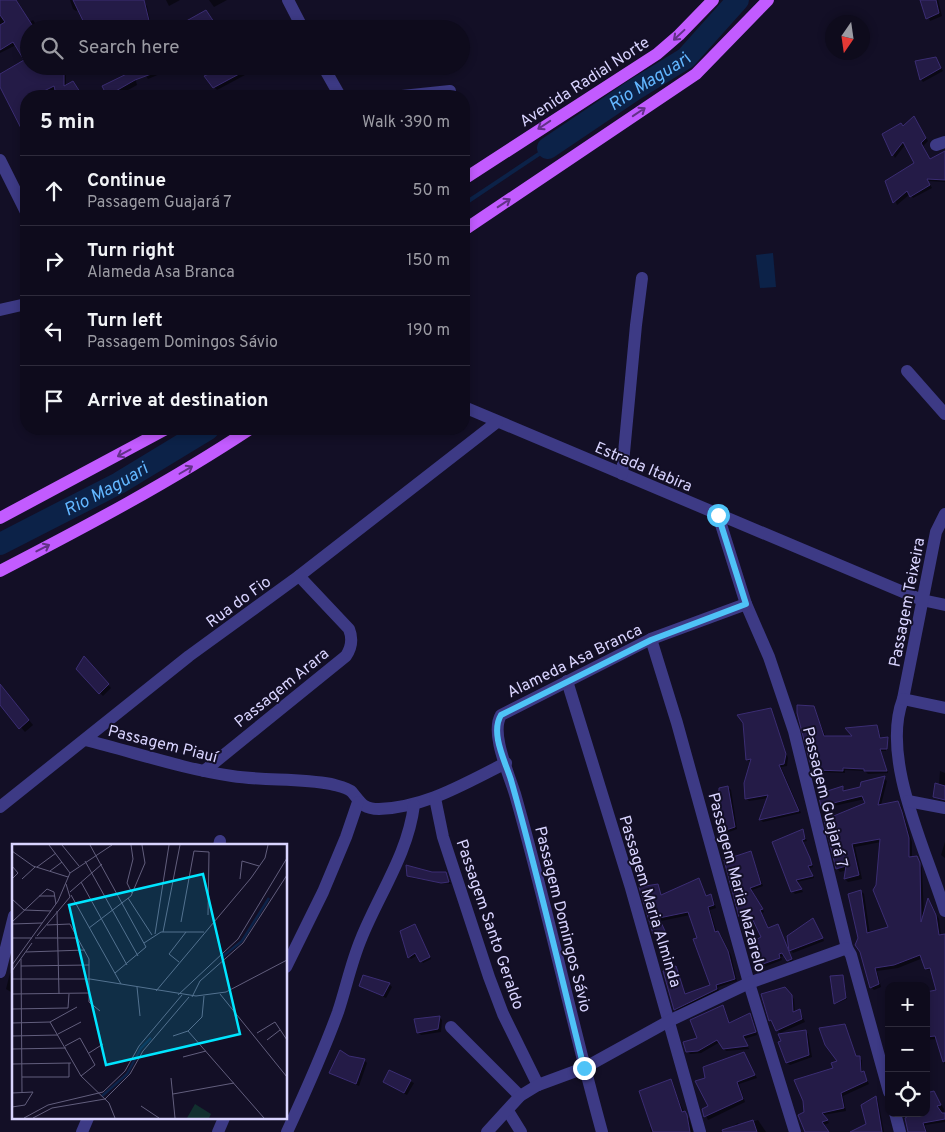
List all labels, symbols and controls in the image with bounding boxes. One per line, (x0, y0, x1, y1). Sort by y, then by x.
north arrow (825, 15, 870, 60)
search box (20, 20, 470, 75)
one-way arrow (673, 29, 685, 41)
street label: Avenida Radial Norte (516, 33, 654, 132)
icon: search (38, 34, 66, 62)
text: Search here (78, 36, 180, 60)
water label: Rio Maguari (604, 48, 698, 117)
one-way arrow (632, 107, 646, 117)
text: 5 min (40, 109, 95, 136)
text: Walk · 390 m (362, 113, 450, 133)
one-way arrow (538, 121, 552, 131)
text: Continue (87, 169, 166, 193)
icon: ahead (40, 177, 68, 205)
text: 50 m (413, 181, 450, 201)
text: Passagem Guajará 7 (87, 193, 232, 213)
one-way arrow (497, 198, 511, 208)
text: Turn right (87, 239, 175, 263)
icon: right (40, 247, 68, 275)
text: 150 m (407, 251, 450, 271)
text: Alameda Asa Branca (87, 263, 235, 283)
text: Turn left (87, 309, 163, 333)
icon: left (40, 317, 68, 345)
text: 190 m (407, 321, 450, 341)
text: Passagem Domingos Sávio (87, 333, 278, 353)
icon: arrive (40, 387, 68, 415)
text: Arrive at destination (87, 389, 268, 413)
street label: Estrada Itabira (591, 438, 695, 497)
one-way arrow (117, 449, 132, 458)
water label: Rio Maguari (60, 457, 154, 522)
one-way arrow (178, 465, 193, 475)
route start (707, 504, 730, 527)
street label: Passagem Teixeira (886, 536, 930, 669)
one-way arrow (35, 543, 50, 552)
street label: Rua do Fio (203, 572, 276, 633)
street label: Alameda Asa Branca (504, 620, 646, 703)
street label: Passagem Arara (231, 644, 334, 733)
street label: Passagem Piauí (106, 722, 221, 769)
street label: Passagem Guajará 7 (797, 725, 851, 870)
street label: Passagem Maria Mazarelo (702, 791, 770, 975)
street label: Passagem Maria Alminda (613, 813, 685, 990)
street label: Passagem Domingos Sávio (529, 824, 595, 1015)
street label: Passagem Santo Geraldo (451, 837, 528, 1012)
inset map (12, 844, 288, 1120)
map controls (885, 982, 930, 1117)
button: + (885, 982, 930, 1027)
button: − (885, 1027, 930, 1072)
route end (573, 1057, 596, 1080)
button: locate (885, 1072, 930, 1117)

